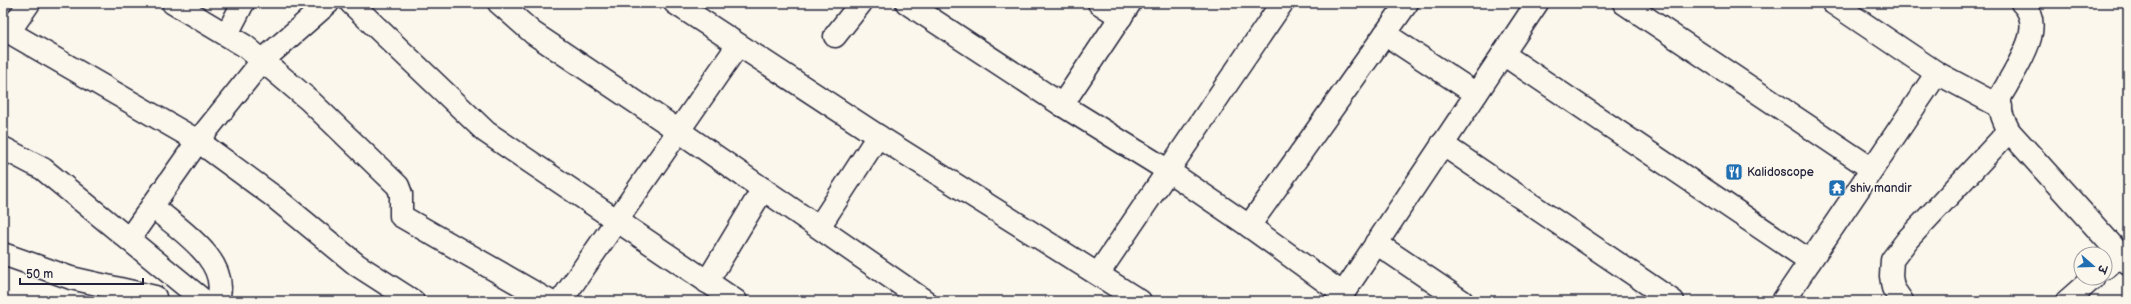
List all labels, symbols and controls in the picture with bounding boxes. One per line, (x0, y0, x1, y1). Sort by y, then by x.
restaurant icon: Kalidoscope (1724, 162, 1744, 182)
place label: Kalidoscope (1747, 165, 1814, 180)
temple icon: shiv mandir (1827, 178, 1847, 198)
place label: shiv mandir (1850, 181, 1912, 196)
north arrow (2073, 246, 2113, 286)
scale bar (20, 260, 143, 286)
text: उ (2094, 263, 2110, 276)
text: 50 m (26, 267, 53, 282)

